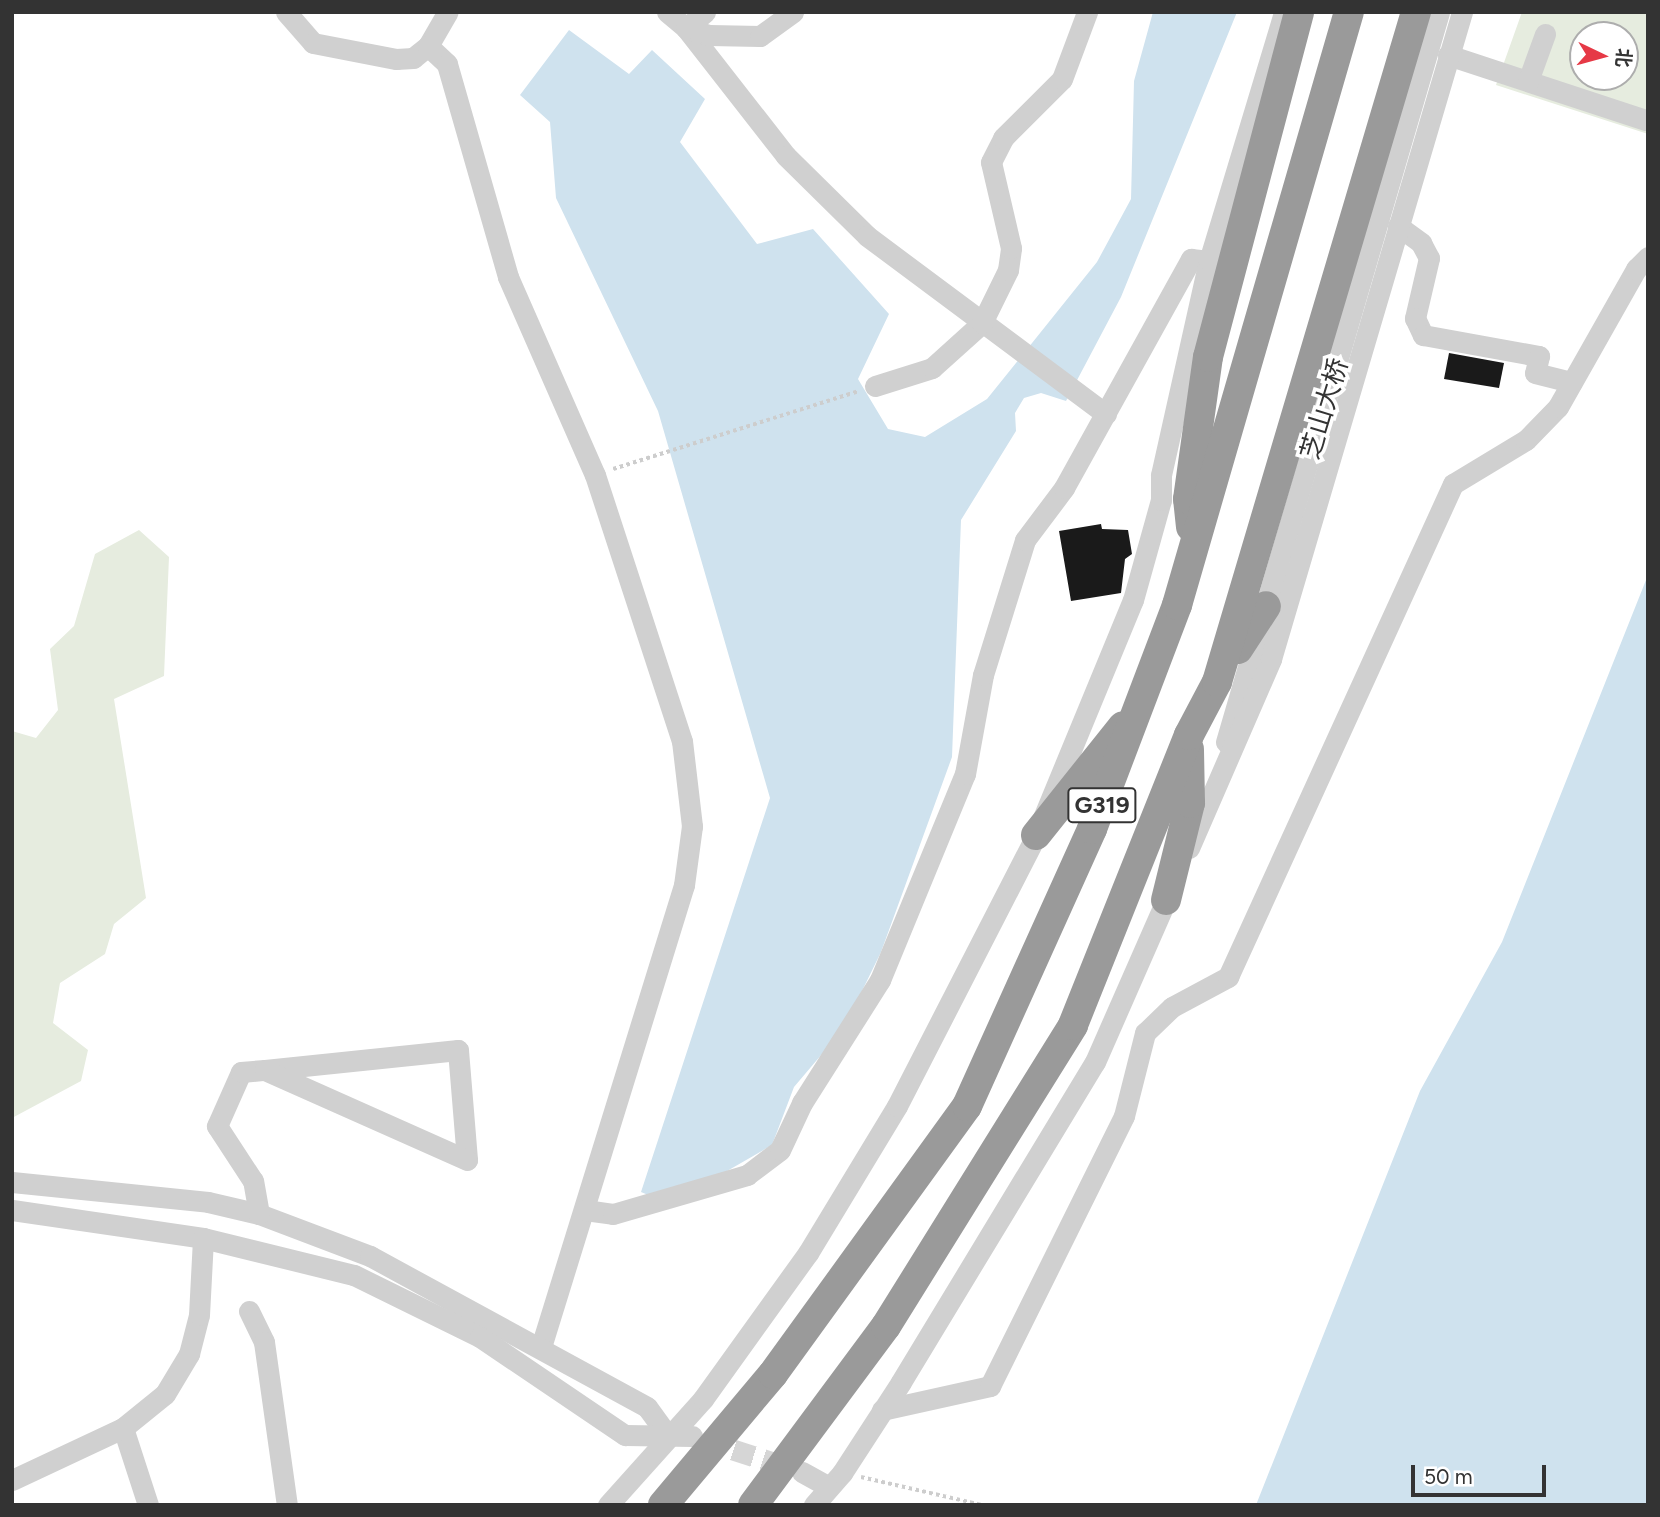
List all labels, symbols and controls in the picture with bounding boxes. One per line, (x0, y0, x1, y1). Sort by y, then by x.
north arrow (1569, 21, 1639, 91)
text: 北 (1611, 47, 1636, 68)
street label: 芝山大桥 (1295, 355, 1355, 463)
road number: G319 (1067, 784, 1137, 826)
scale bar (1415, 1450, 1550, 1494)
text: 50 m (1424, 1464, 1473, 1489)

